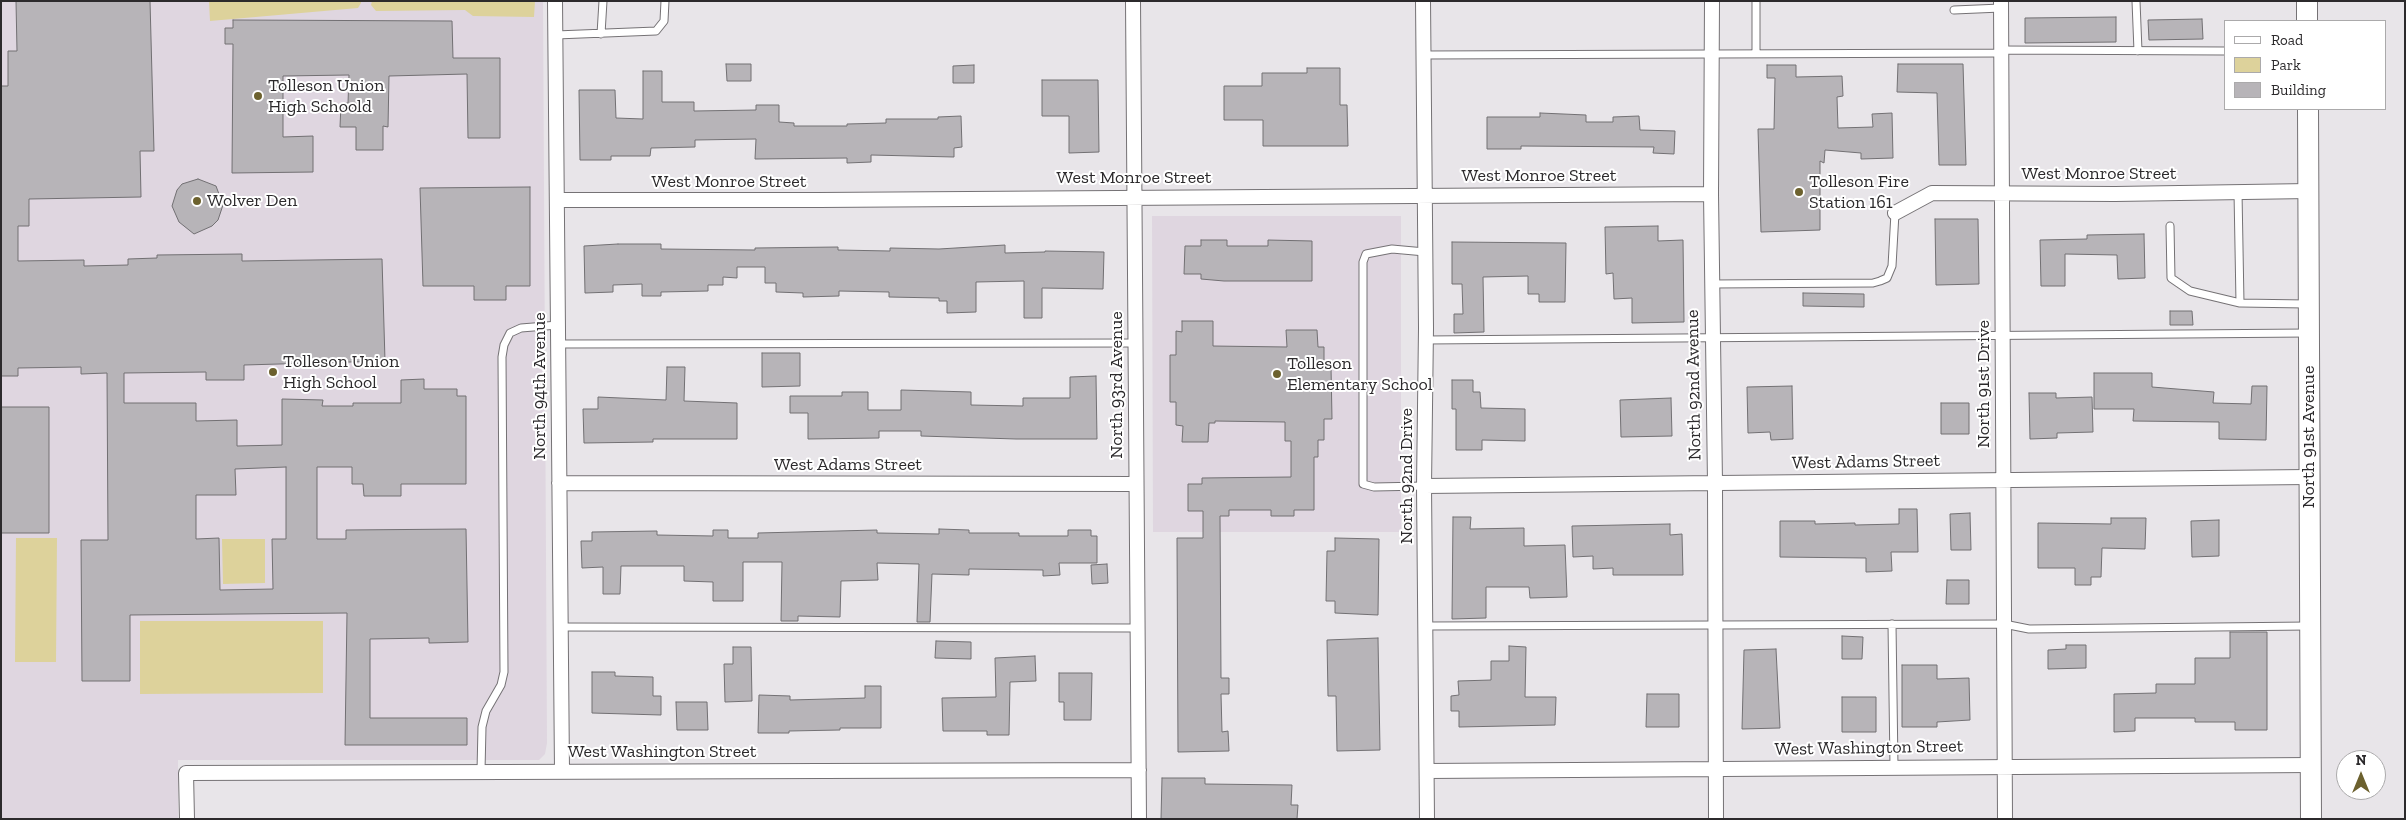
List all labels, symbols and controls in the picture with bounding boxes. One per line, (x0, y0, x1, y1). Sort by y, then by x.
legend (2224, 20, 2386, 110)
text: Road (2271, 31, 2303, 49)
text: Park (2271, 56, 2301, 74)
place label: Tolleson Union High Schoold (268, 75, 384, 118)
text: Building (2271, 81, 2326, 99)
marker: Tolleson Union High Schoold (252, 90, 264, 102)
street label: West Monroe Street (2022, 163, 2176, 185)
street label: West Monroe Street (1462, 165, 1616, 187)
street label: West Monroe Street (1057, 167, 1211, 189)
street label: West Monroe Street (652, 171, 806, 193)
place label: Tolleson Fire Station 161 (1809, 171, 1909, 213)
marker: Tolleson Fire Station 161 (1793, 186, 1805, 198)
place label: Wolver Den (207, 190, 297, 212)
marker: Wolver Den (191, 195, 203, 207)
street label: North 92nd Avenue (1682, 309, 1706, 461)
street label: North 93rd Avenue (1106, 311, 1128, 459)
street label: North 94th Avenue (529, 312, 551, 460)
street label: North 91st Drive (1973, 320, 1995, 448)
place label: Tolleson Union High School (283, 351, 399, 394)
place label: Tolleson Elementary School (1287, 353, 1433, 396)
marker: Tolleson Union High School (267, 366, 279, 378)
street label: North 91st Avenue (2298, 366, 2320, 508)
marker: Tolleson Elementary School (1271, 368, 1283, 380)
street label: North 92nd Drive (1396, 408, 1418, 544)
street label: West Adams Street (1792, 450, 1940, 474)
street label: West Adams Street (774, 454, 922, 476)
street label: West Washington Street (1774, 736, 1964, 760)
street label: West Washington Street (568, 741, 756, 763)
north arrow (2336, 750, 2386, 800)
text: N (2356, 752, 2366, 769)

